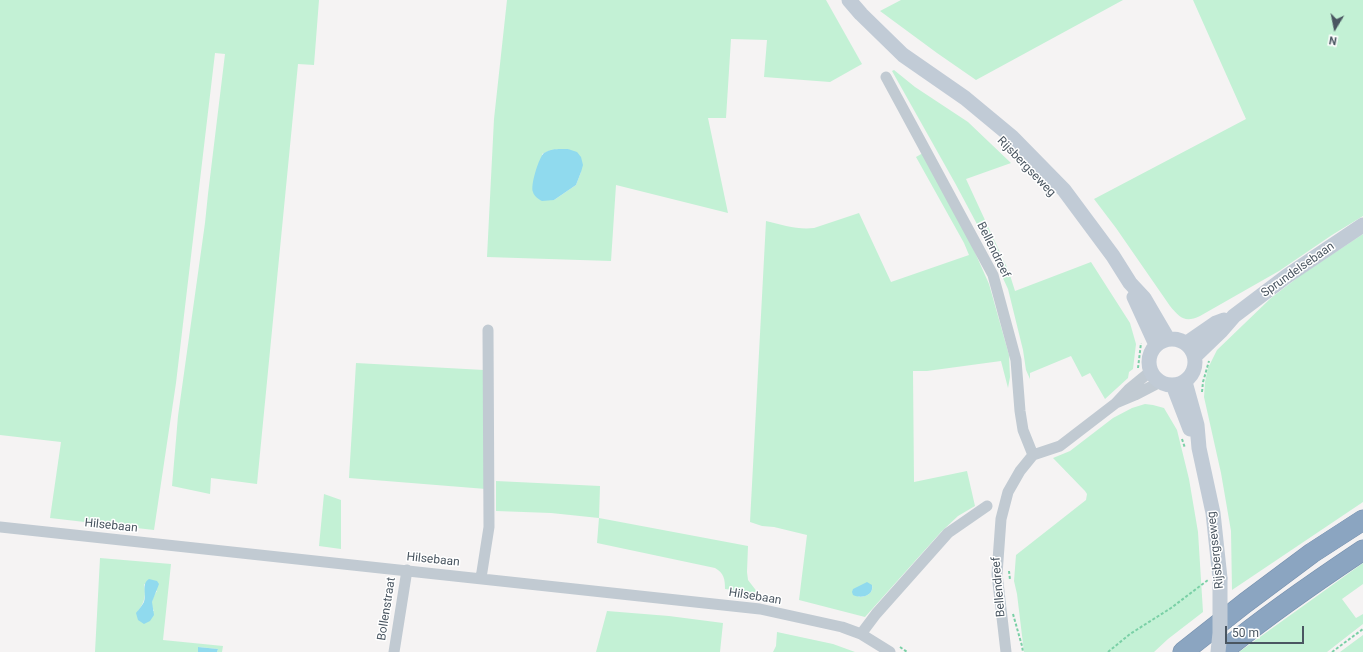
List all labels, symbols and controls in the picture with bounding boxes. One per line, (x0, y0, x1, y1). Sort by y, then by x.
north arrow (1315, 8, 1355, 48)
text: N (1328, 33, 1338, 47)
street label: Rijsbergseweg (994, 134, 1058, 200)
street label: Bellendreef (973, 220, 1013, 280)
street label: Sprundelsebaan (1259, 239, 1337, 301)
street label: Rijsbergseweg (1205, 511, 1227, 589)
street label: Hilsebaan (84, 516, 138, 536)
street label: Hilsebaan (406, 550, 460, 570)
street label: Bellendreef (989, 556, 1009, 618)
street label: Bollenstraat (375, 576, 399, 642)
street label: Hilsebaan (728, 586, 782, 608)
scale bar (1227, 618, 1306, 644)
text: 50 m (1232, 626, 1259, 640)

